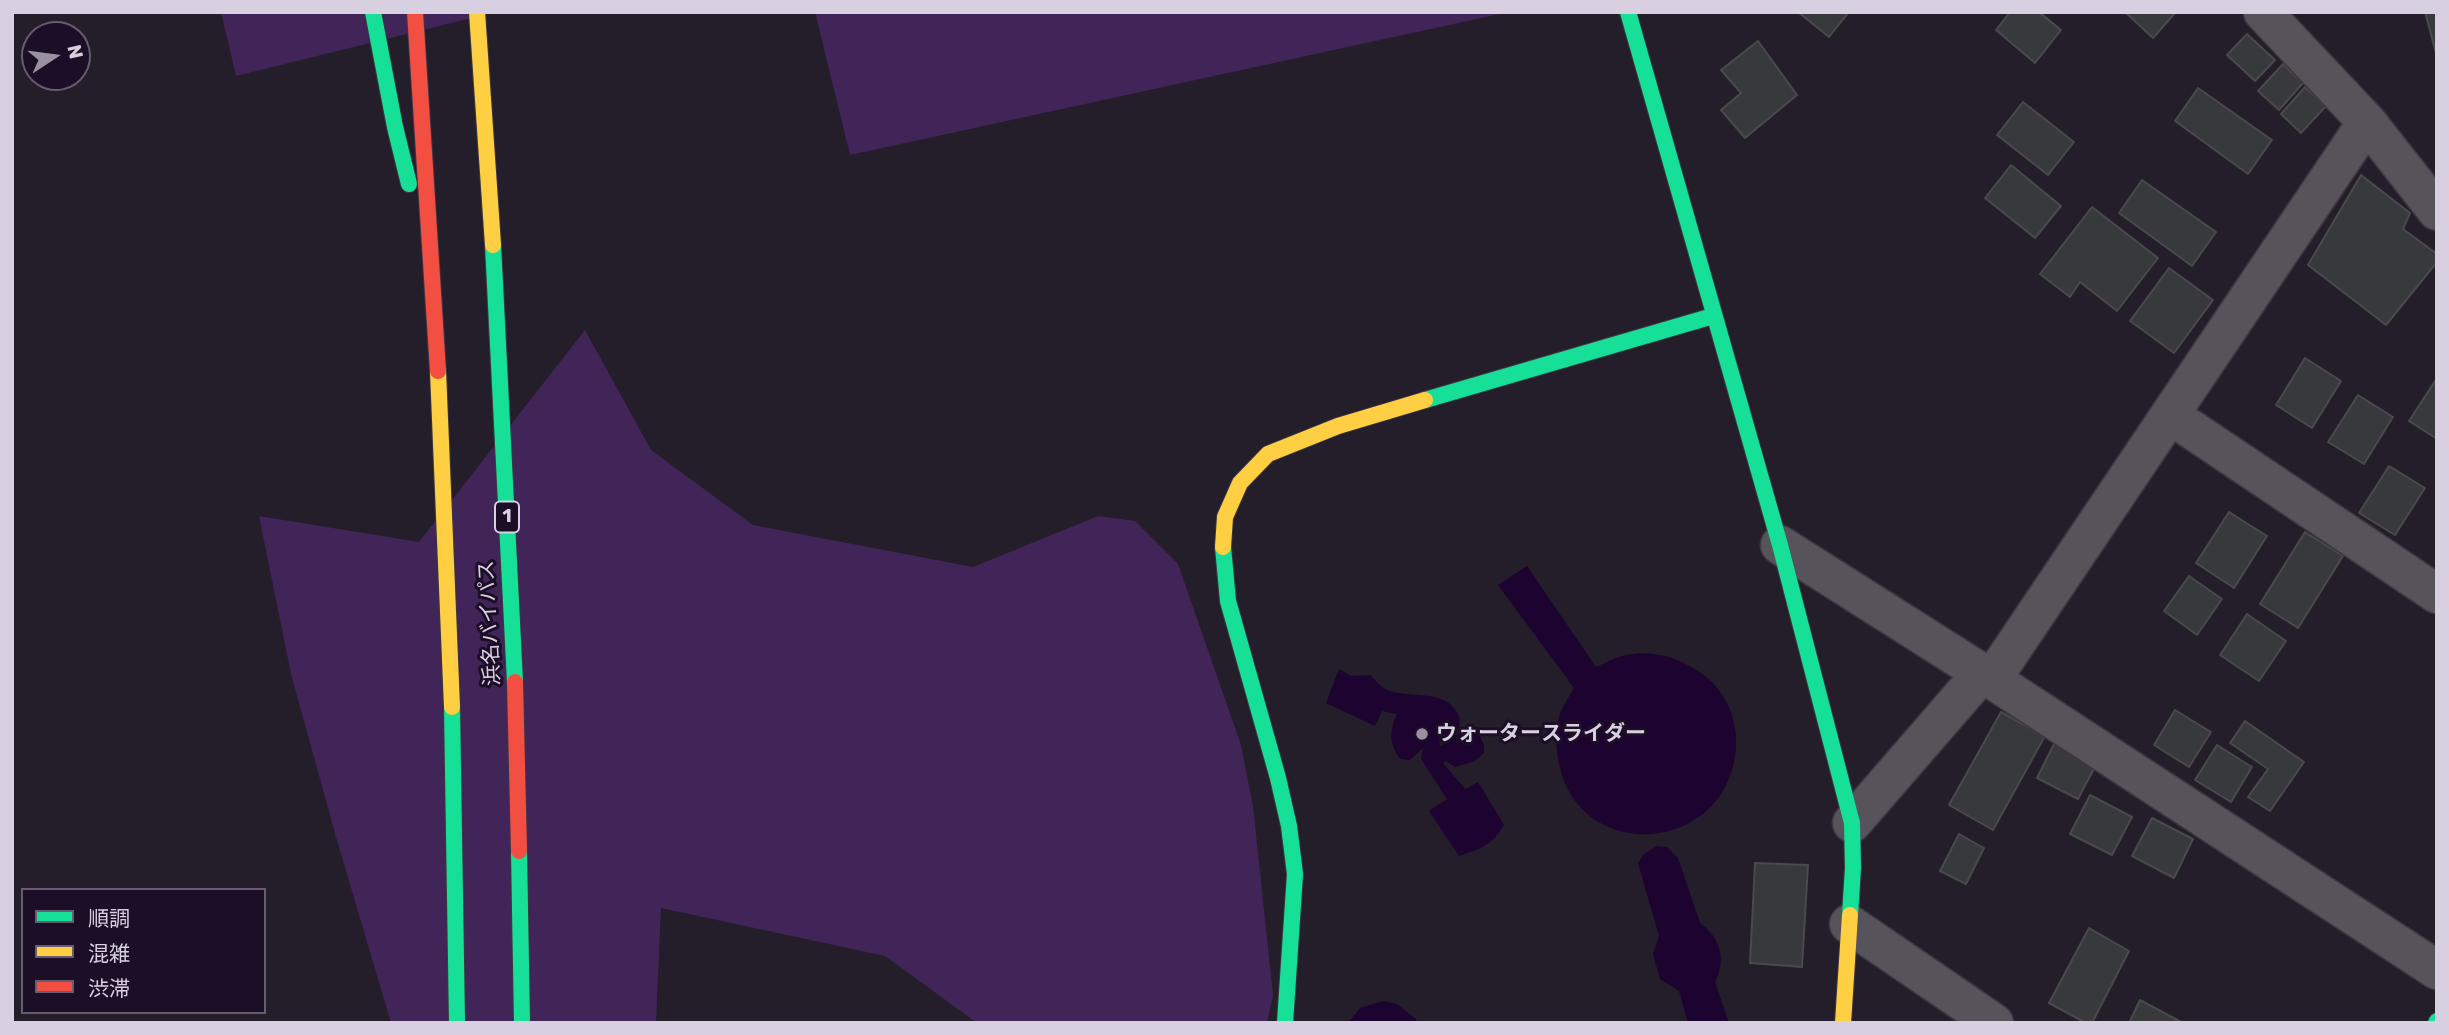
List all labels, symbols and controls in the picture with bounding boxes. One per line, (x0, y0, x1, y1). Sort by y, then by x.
north arrow (21, 21, 91, 91)
text: N (62, 42, 88, 61)
road number: 1 (495, 502, 519, 532)
street label: 浜名バイパス (474, 559, 506, 687)
place label: ウォータースライダー (1436, 721, 1646, 747)
marker: ウォータースライダー (1414, 726, 1430, 742)
legend (21, 888, 266, 1014)
text: 順調 (88, 906, 130, 931)
text: 混雑 (88, 941, 130, 966)
text: 渋滞 (88, 976, 130, 1001)

